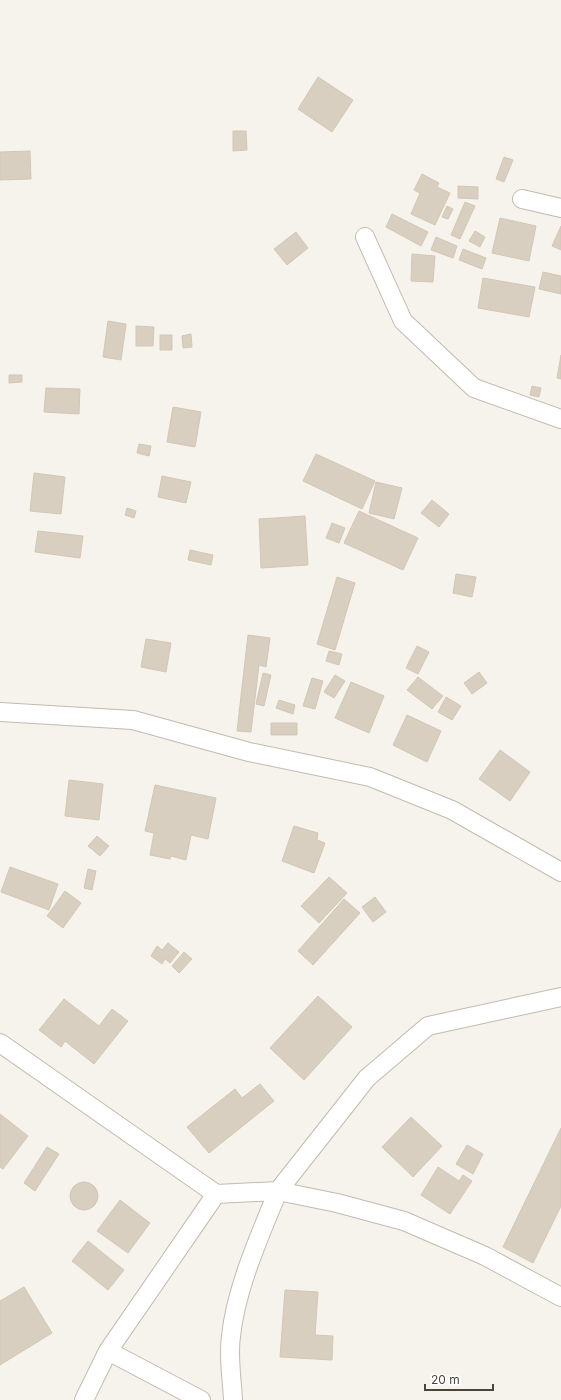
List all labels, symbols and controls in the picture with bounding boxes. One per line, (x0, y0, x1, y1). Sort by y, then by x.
scale bar (425, 1366, 493, 1392)
text: 20 m (431, 1372, 460, 1387)

